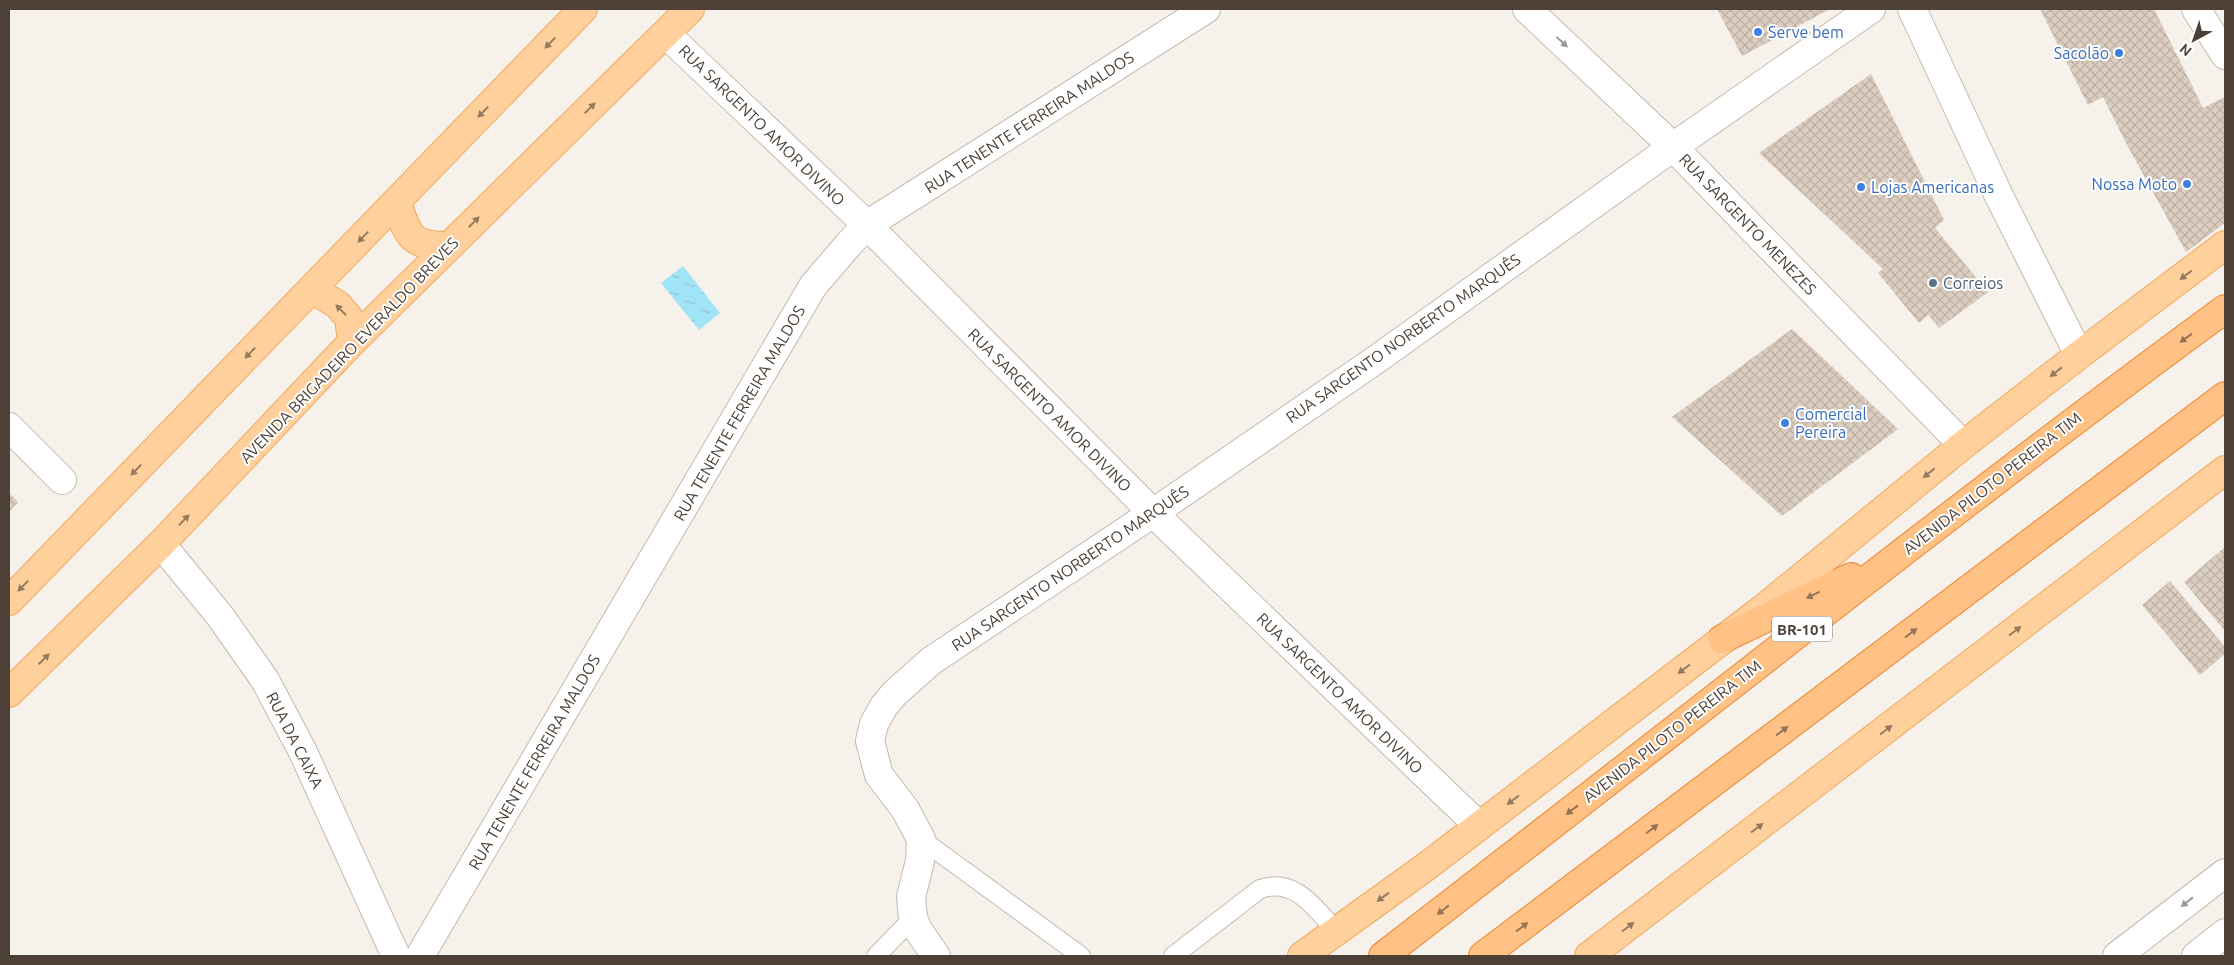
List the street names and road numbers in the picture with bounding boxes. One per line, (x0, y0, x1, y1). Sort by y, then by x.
street label: RUA SARGENTO AMOR DIVINO (675, 41, 849, 209)
street label: RUA TENENTE FERREIRA MALDOS (921, 48, 1137, 196)
street label: RUA SARGENTO MENEZES (1676, 150, 1820, 298)
street label: AVENIDA BRIGADEIRO EVERALDO BREVES (236, 234, 462, 466)
street label: RUA SARGENTO NORBERTO MARQUÊS (1282, 249, 1524, 426)
street label: RUA TENENTE FERREIRA MALDOS (670, 302, 808, 524)
street label: RUA SARGENTO AMOR DIVINO (965, 325, 1135, 495)
street label: AVENIDA PILOTO PEREIRA TIM (1900, 408, 2084, 558)
street label: RUA SARGENTO NORBERTO MARQUÊS (948, 481, 1192, 654)
street label: RUA SARGENTO AMOR DIVINO (1253, 609, 1427, 777)
road number: BR-101 (1772, 616, 1832, 642)
street label: RUA TENENTE FERREIRA MALDOS (465, 651, 603, 873)
street label: AVENIDA PILOTO PEREIRA TIM (1580, 656, 1764, 806)
street label: RUA DA CAIXA (263, 689, 327, 792)

